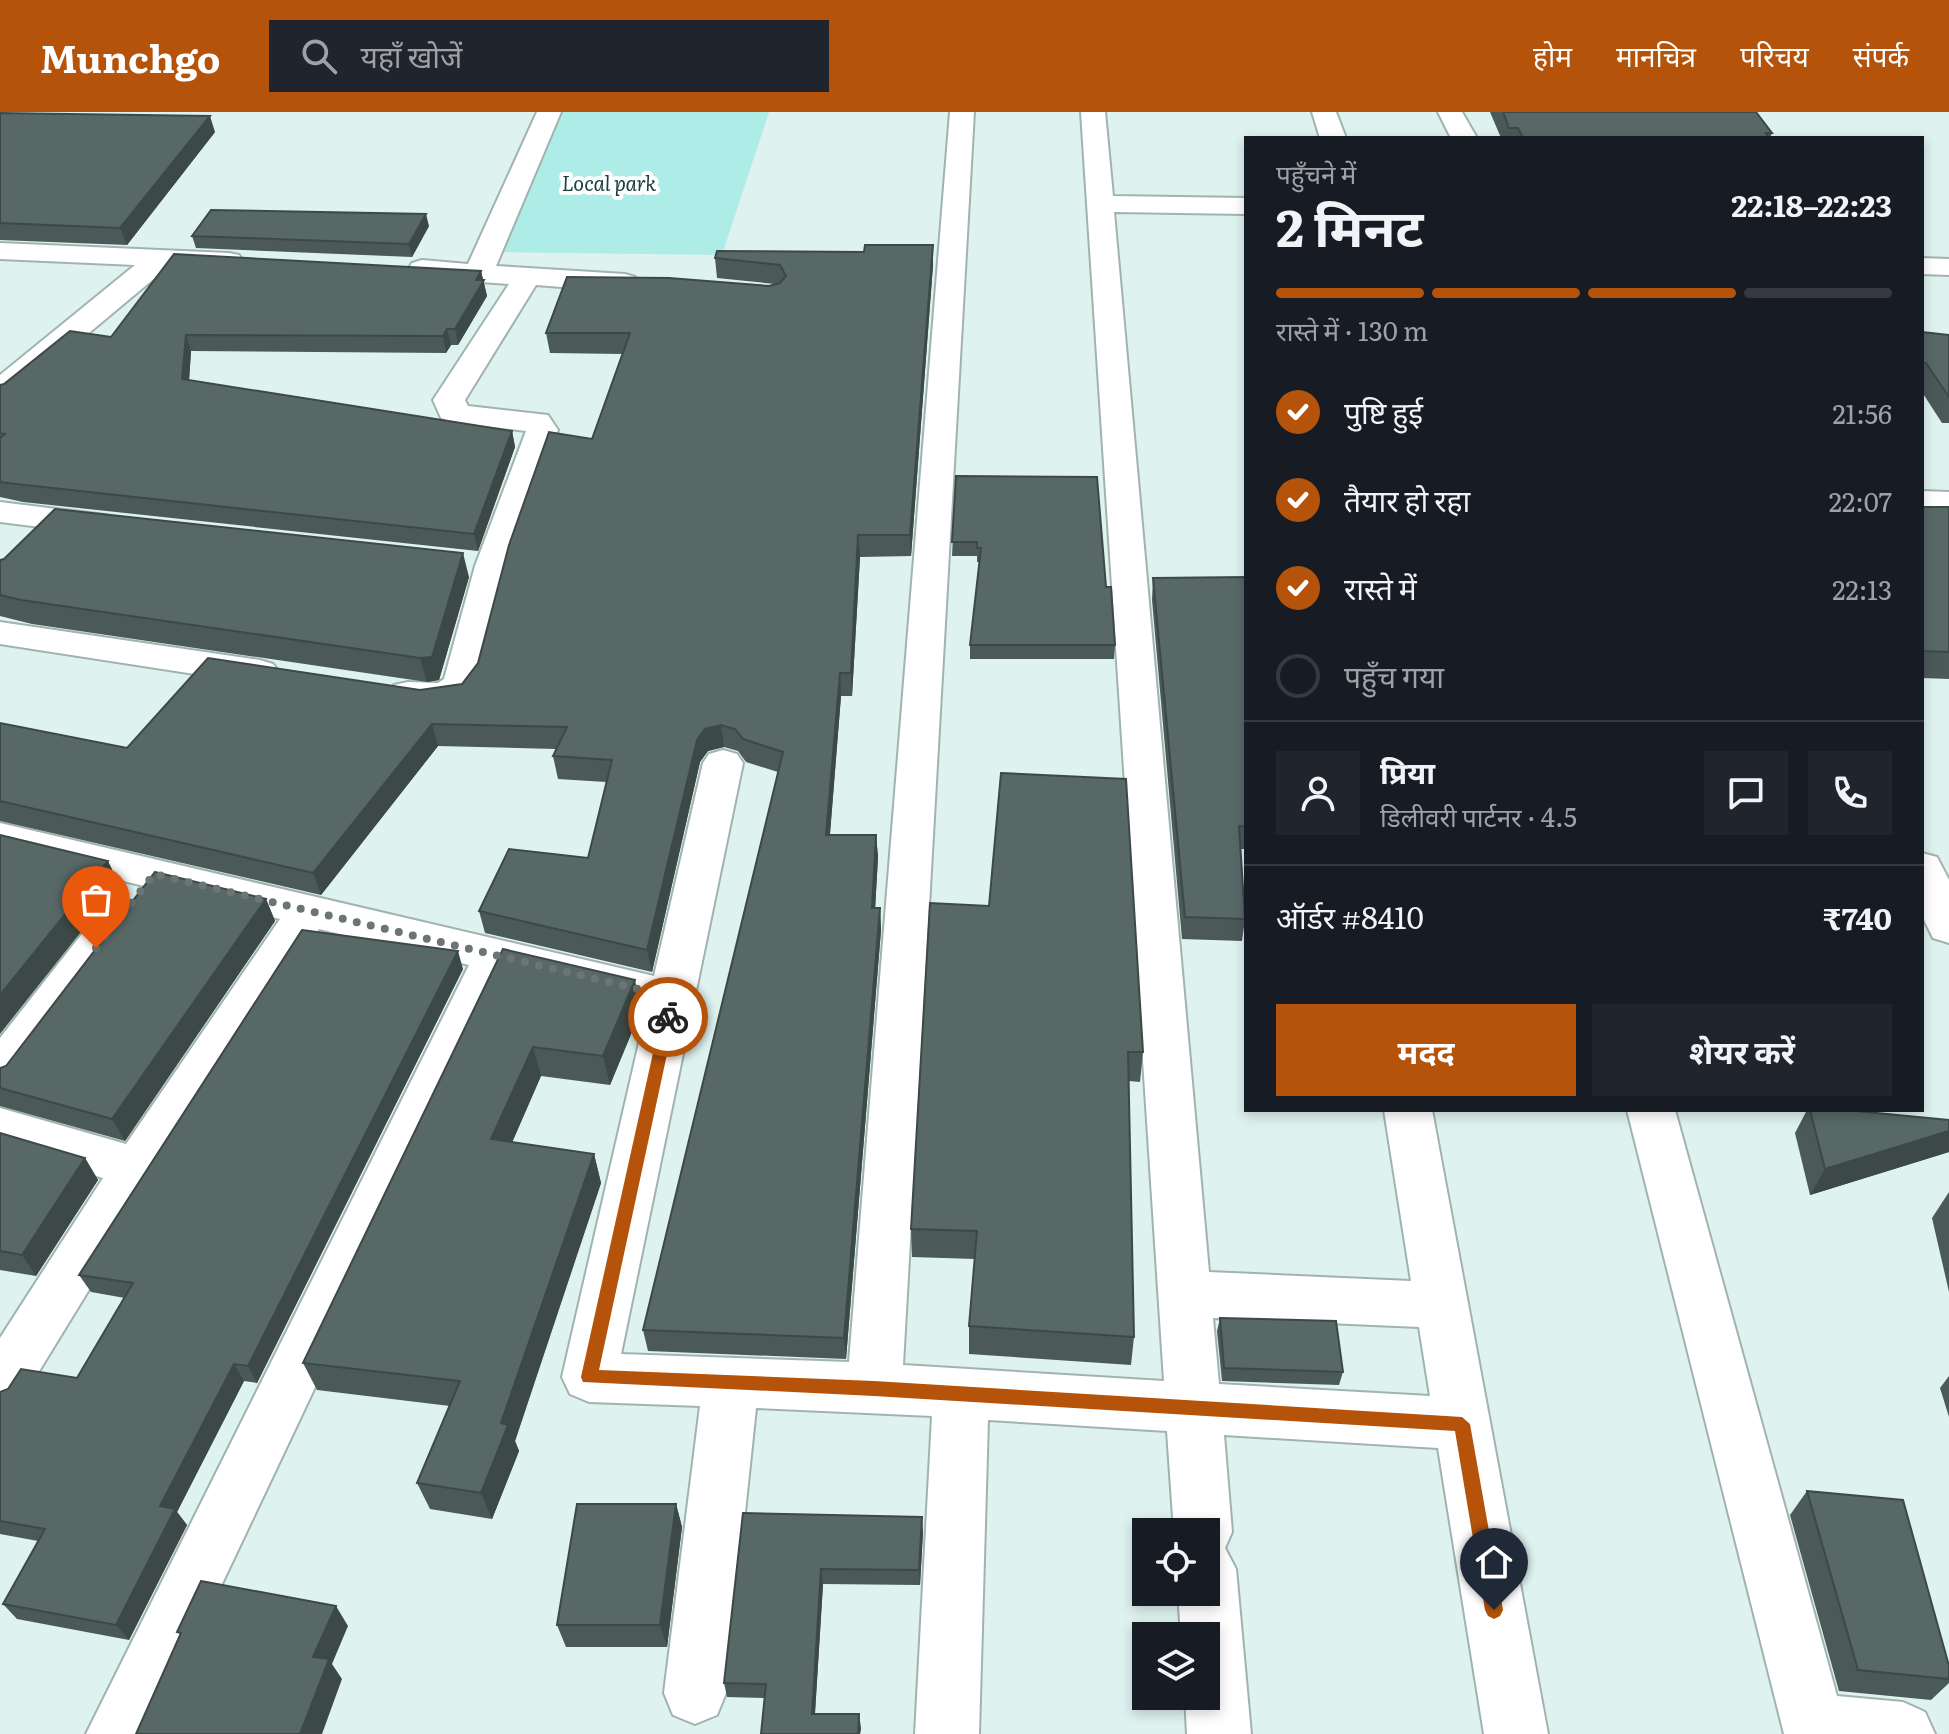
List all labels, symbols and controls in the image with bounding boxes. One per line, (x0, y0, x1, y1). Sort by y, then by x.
search box (269, 20, 829, 92)
text: Munchgo (40, 28, 221, 85)
text: यहाँ खोजें (361, 33, 462, 77)
icon: search (297, 34, 341, 78)
text: होम (1533, 34, 1572, 76)
text: मानचित्र (1616, 34, 1696, 76)
text: परिचय (1740, 34, 1809, 76)
text: संपर्क (1853, 34, 1909, 76)
text: पहुँचने में (1276, 153, 1356, 192)
park label: Local park (562, 167, 656, 197)
text: 22:18–22:23 (1731, 182, 1892, 226)
text: 2 मिनट (1276, 186, 1423, 263)
text: रास्ते में · 130 m (1276, 310, 1428, 349)
text: पुष्टि हुई (1344, 389, 1423, 433)
icon: check (1276, 390, 1320, 434)
text: 21:56 (1832, 393, 1892, 432)
text: तैयार हो रहा (1344, 477, 1470, 521)
icon: check (1276, 478, 1320, 522)
text: 22:07 (1829, 481, 1892, 520)
text: रास्ते में (1344, 565, 1417, 609)
icon: check (1276, 566, 1320, 610)
text: 22:13 (1832, 569, 1892, 608)
text: पहुँच गया (1344, 653, 1444, 697)
text: प्रिया (1380, 749, 1435, 793)
button: person (1276, 751, 1360, 835)
button: chat (1704, 751, 1788, 835)
button: phone (1808, 751, 1892, 835)
text: डिलीवरी पार्टनर · 4.5 (1380, 796, 1577, 835)
pin (62, 866, 130, 948)
icon: bag (74, 878, 118, 922)
text: ऑर्डर #8410 (1276, 894, 1424, 938)
text: ₹740 (1823, 895, 1892, 939)
courier (628, 977, 708, 1057)
icon: bike (646, 995, 690, 1039)
button: मदद (1276, 1004, 1576, 1096)
button: शेयर करें (1592, 1004, 1892, 1096)
map controls (1132, 1518, 1220, 1710)
button: locate (1132, 1518, 1220, 1606)
pin (1460, 1528, 1528, 1610)
icon: home (1472, 1540, 1516, 1584)
button: layers (1132, 1622, 1220, 1710)

